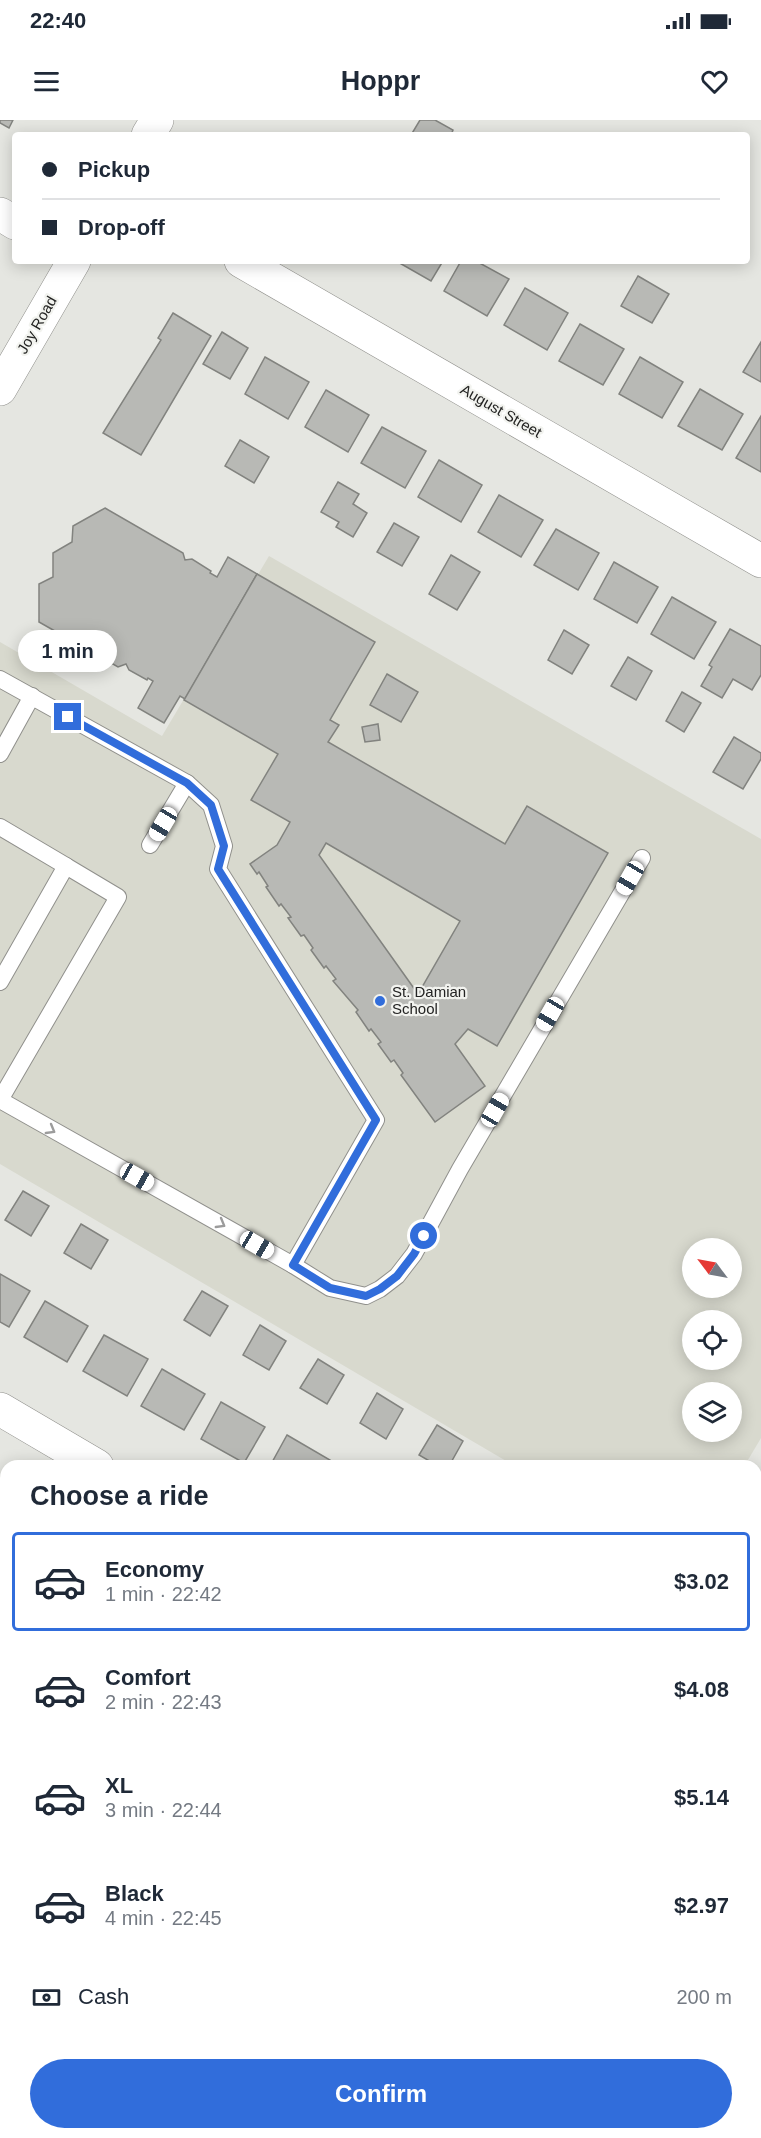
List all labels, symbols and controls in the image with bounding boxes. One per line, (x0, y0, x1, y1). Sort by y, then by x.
text: 22:40 (30, 8, 86, 33)
icon: menu (30, 65, 63, 98)
icon: heart (698, 65, 731, 98)
text: Hoppr (341, 66, 420, 96)
text: Pickup (78, 157, 150, 182)
text: Drop-off (78, 215, 165, 240)
street label: Joy Road (13, 293, 60, 356)
street label: August Street (458, 380, 546, 441)
callout: 1 min (19, 630, 118, 672)
text: 1 min (41, 640, 94, 662)
route end (54, 703, 81, 730)
car (146, 804, 180, 844)
car (613, 858, 647, 898)
place label: St. Damian School (392, 983, 466, 1017)
marker: St. Damian School (373, 994, 387, 1008)
car (533, 994, 567, 1034)
car (478, 1090, 512, 1130)
one-way arrow (45, 1122, 55, 1134)
car (117, 1160, 157, 1194)
one-way arrow (215, 1217, 225, 1228)
route start (410, 1222, 437, 1249)
car (237, 1228, 277, 1262)
north arrow (682, 1238, 742, 1298)
map controls (682, 1238, 742, 1442)
button: locate (682, 1310, 742, 1370)
button: layers (682, 1382, 742, 1442)
text: Choose a ride (30, 1481, 209, 1511)
icon: car (33, 1555, 87, 1609)
text: Economy (105, 1557, 204, 1582)
text: $3.02 (674, 1569, 729, 1594)
text: 1 min · 22:42 (105, 1583, 222, 1605)
icon: car (33, 1663, 87, 1717)
text: Comfort (105, 1665, 191, 1690)
text: $4.08 (674, 1677, 729, 1702)
text: 2 min · 22:43 (105, 1691, 222, 1713)
icon: car (33, 1771, 87, 1825)
text: XL (105, 1773, 133, 1798)
text: $5.14 (674, 1785, 729, 1810)
text: 3 min · 22:44 (105, 1799, 222, 1821)
icon: car (33, 1879, 87, 1933)
text: Black (105, 1881, 164, 1906)
text: $2.97 (674, 1893, 729, 1918)
text: 4 min · 22:45 (105, 1907, 222, 1929)
icon: cash (30, 1981, 63, 2014)
text: Cash (78, 1984, 129, 2009)
text: 200 m (676, 1986, 732, 2008)
button: Confirm (30, 2059, 732, 2128)

